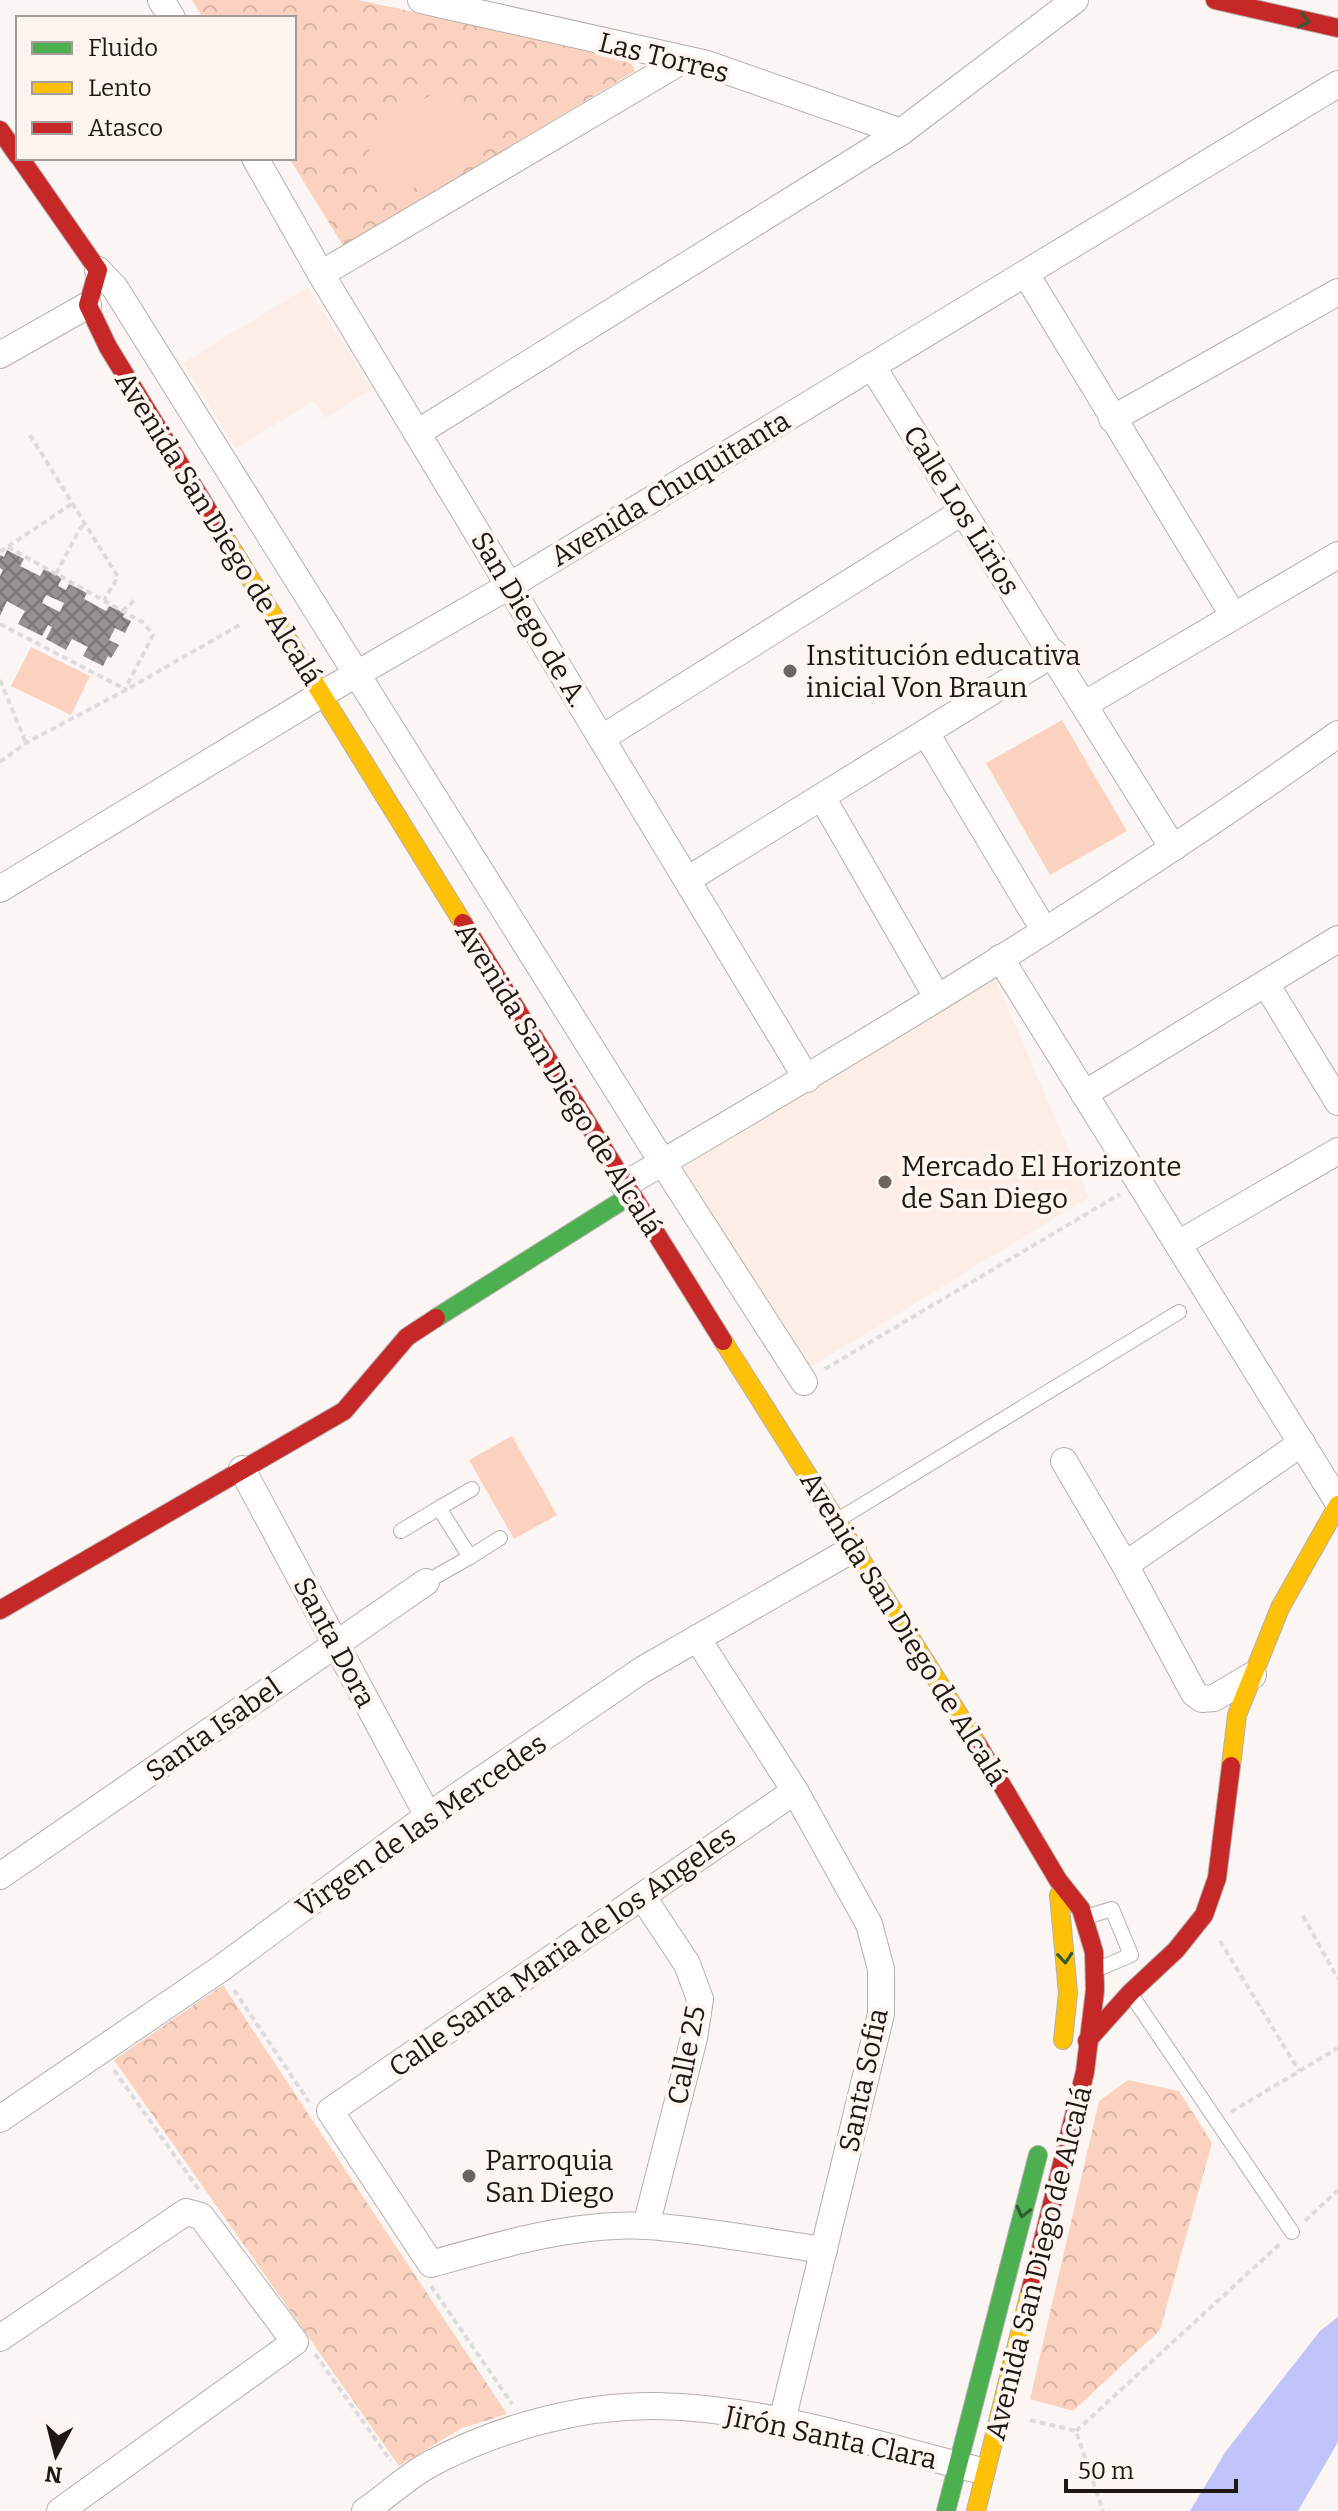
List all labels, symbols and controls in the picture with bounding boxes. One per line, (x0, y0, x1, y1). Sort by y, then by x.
one-way arrow (1296, 11, 1310, 28)
legend (16, 16, 296, 160)
street label: Las Torres (595, 25, 732, 90)
text: Fluido (88, 34, 158, 62)
text: Lento (88, 74, 151, 102)
text: Atasco (88, 114, 163, 142)
street label: Avenida San Diego de Alcalá (108, 365, 329, 691)
street label: Avenida Chuquitanta (545, 404, 796, 573)
street label: Calle Los Lirios (896, 420, 1027, 601)
street label: San Diego de A. (464, 526, 595, 713)
place label: Institución educativa inicial Von Braun (806, 639, 1081, 704)
marker: Institución educativa inicial Von Braun (781, 662, 799, 680)
street label: Avenida San Diego de Alcalá (448, 916, 669, 1242)
place label: Mercado El Horizonte de San Diego (901, 1150, 1182, 1215)
marker: Mercado El Horizonte de San Diego (876, 1173, 894, 1191)
street label: Avenida San Diego de Alcalá (793, 1465, 1014, 1791)
street label: Santa Dora (286, 1571, 383, 1713)
street label: Santa Isabel (139, 1671, 287, 1788)
street label: Virgen de las Mercedes (290, 1727, 553, 1924)
street label: Calle Santa Maria de los Angeles (383, 1819, 742, 2084)
one-way arrow (1057, 1952, 1074, 1965)
street label: Calle 25 (661, 2003, 712, 2107)
street label: Santa Sofia (832, 2005, 895, 2155)
street label: Avenida San Diego de Alcalá (978, 2083, 1098, 2444)
place label: Parroquia San Diego (485, 2144, 614, 2209)
marker: Parroquia San Diego (460, 2167, 478, 2185)
one-way arrow (1016, 2205, 1033, 2219)
street label: Jirón Santa Clara (721, 2399, 940, 2476)
north arrow (16, 2415, 96, 2495)
scale bar (1066, 2443, 1236, 2493)
text: 50 m (1078, 2457, 1134, 2485)
text: N (44, 2460, 64, 2489)

